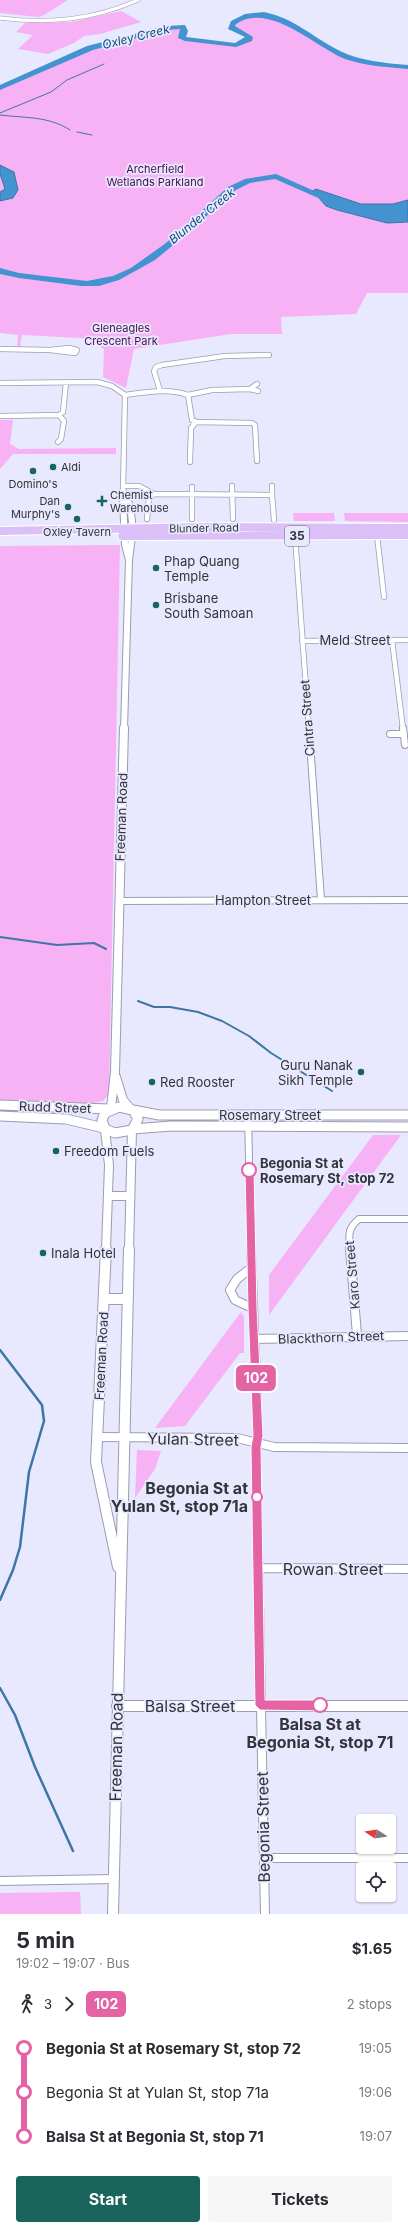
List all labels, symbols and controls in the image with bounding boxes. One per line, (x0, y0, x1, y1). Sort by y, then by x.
water label: Oxley Creek (101, 21, 172, 52)
park label: Archerfield Wetlands Parkland (107, 162, 203, 189)
water label: Blunder Creek (166, 184, 238, 247)
park label: Gleneagles Crescent Park (84, 321, 158, 348)
place label: Aldi (61, 460, 81, 474)
marker: Aldi (48, 462, 58, 472)
marker: Domino's (28, 466, 38, 476)
place label: Domino's (9, 477, 58, 491)
place label: Chemist Warehouse (110, 488, 169, 515)
place label: Dan Murphy's (11, 494, 60, 521)
marker: Chemist Warehouse (97, 496, 107, 506)
marker: Dan Murphy's (63, 502, 73, 512)
marker: Oxley Tavern (72, 514, 82, 524)
street label: Blunder Road (169, 520, 239, 536)
place label: Oxley Tavern (43, 525, 111, 539)
road number: 35 (285, 526, 309, 546)
place label: Phap Quang Temple (164, 553, 240, 584)
marker: Phap Quang Temple (151, 563, 161, 573)
place label: Brisbane South Samoan (164, 590, 253, 621)
marker: Brisbane South Samoan (151, 600, 161, 610)
street label: Meld Street (320, 632, 390, 648)
street label: Cintra Street (296, 679, 318, 757)
street label: Freeman Road (111, 772, 131, 862)
street label: Hampton Street (215, 892, 311, 908)
place label: Guru Nanak Sikh Temple (278, 1057, 353, 1088)
marker: Guru Nanak Sikh Temple (356, 1067, 366, 1077)
place label: Red Rooster (160, 1074, 235, 1090)
marker: Red Rooster (147, 1077, 157, 1087)
street label: Rudd Street (19, 1098, 91, 1116)
street label: Rosemary Street (219, 1107, 321, 1123)
place label: Freedom Fuels (64, 1143, 155, 1159)
marker: Freedom Fuels (51, 1146, 61, 1156)
place label: Begonia St at Rosemary St, stop 72 (260, 1155, 394, 1186)
marker: Begonia St at Rosemary St, stop 72 (241, 1162, 257, 1178)
street label: Karo Street (341, 1240, 363, 1310)
place label: Inala Hotel (51, 1245, 116, 1261)
marker: Inala Hotel (38, 1248, 48, 1258)
street label: Freeman Road (91, 1311, 111, 1401)
street label: Blackthorn Street (278, 1327, 384, 1347)
line badge: 102 (233, 1365, 279, 1391)
text: 102 (244, 1369, 268, 1386)
street label: Yulan Street (147, 1428, 239, 1450)
place label: Begonia St at Yulan St, stop 71a (111, 1478, 248, 1516)
marker: Begonia St at Yulan St, stop 71a (251, 1491, 263, 1503)
street label: Rowan Street (283, 1559, 383, 1579)
street label: Freeman Road (105, 1692, 127, 1802)
street label: Balsa Street (145, 1696, 235, 1716)
marker: Balsa St at Begonia St, stop 71 (312, 1697, 328, 1713)
place label: Balsa St at Begonia St, stop 71 (247, 1714, 393, 1752)
street label: Begonia Street (252, 1771, 274, 1883)
north arrow (356, 1814, 396, 1854)
map controls (356, 1814, 396, 1902)
button: locate (356, 1862, 396, 1902)
text: 5 min (16, 1927, 75, 1953)
text: $1.65 (352, 1939, 392, 1958)
text: 19:02 – 19:07 · Bus (16, 1955, 130, 1971)
icon: walk (16, 1993, 38, 2015)
icon: forward (58, 1993, 80, 2015)
text: 102 (94, 1995, 118, 2012)
text: 3 (44, 1996, 52, 2012)
text: 2 stops (347, 1996, 392, 2012)
text: Begonia St at Rosemary St, stop 72 (46, 2039, 301, 2058)
text: 19:05 (359, 2040, 392, 2056)
text: Begonia St at Yulan St, stop 71a (46, 2083, 269, 2102)
text: 19:06 (359, 2084, 392, 2100)
text: Balsa St at Begonia St, stop 71 (46, 2127, 264, 2146)
text: 19:07 (360, 2128, 392, 2144)
button: Start (16, 2176, 200, 2222)
button: Tickets (208, 2176, 392, 2222)

